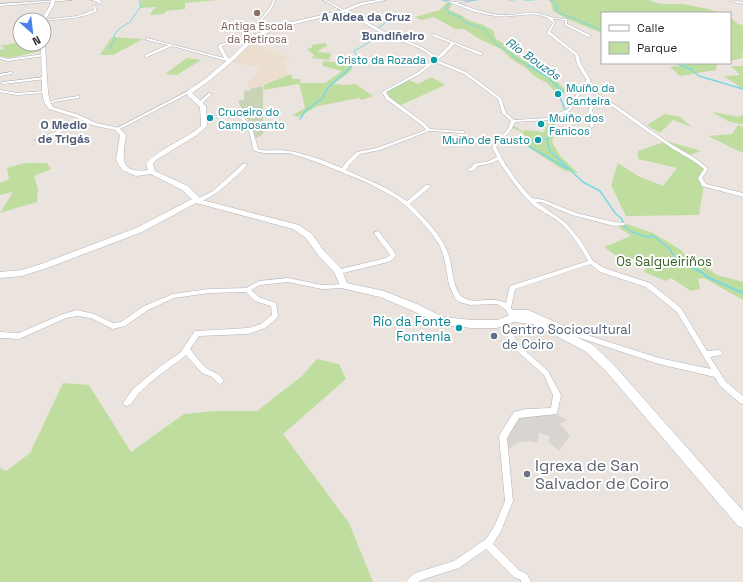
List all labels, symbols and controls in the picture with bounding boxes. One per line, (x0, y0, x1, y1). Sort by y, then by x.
marker: Antiga Escola da Retirosa (252, 8, 262, 18)
district label: A Aldea da Cruz (321, 9, 411, 25)
north arrow (12, 12, 52, 52)
legend (601, 12, 731, 64)
place label: Antiga Escola da Retirosa (221, 19, 294, 46)
text: Calle (637, 20, 665, 36)
district label: Bundiñeiro (362, 28, 425, 44)
text: N (30, 33, 43, 49)
water label: Río Bouzós (502, 34, 564, 84)
text: Parque (637, 40, 677, 56)
place label: Cristo da Rozada (337, 53, 427, 67)
marker: Cristo da Rozada (429, 55, 439, 65)
place label: Muíño da Canteira (566, 81, 615, 108)
marker: Muíño da Canteira (553, 89, 563, 99)
place label: Cruceiro do Camposanto (218, 105, 285, 132)
place label: Muíño dos Fanicos (549, 111, 604, 138)
marker: Cruceiro do Camposanto (205, 113, 215, 123)
district label: O Medio de Trigás (38, 117, 90, 147)
marker: Muíño dos Fanicos (536, 119, 546, 129)
place label: Muíño de Fausto (442, 133, 530, 147)
marker: Muíño de Fausto (533, 135, 543, 145)
park label: Os Salgueiriños (616, 253, 712, 270)
place label: Río da Fonte Fontenla (373, 313, 452, 345)
place label: Centro Sociocultural de Coiro (502, 321, 631, 353)
marker: Río da Fonte Fontenla (454, 323, 464, 333)
marker: Centro Sociocultural de Coiro (489, 331, 499, 341)
place label: Igrexa de San Salvador de Coiro (535, 455, 669, 494)
marker: Igrexa de San Salvador de Coiro (522, 469, 532, 479)

